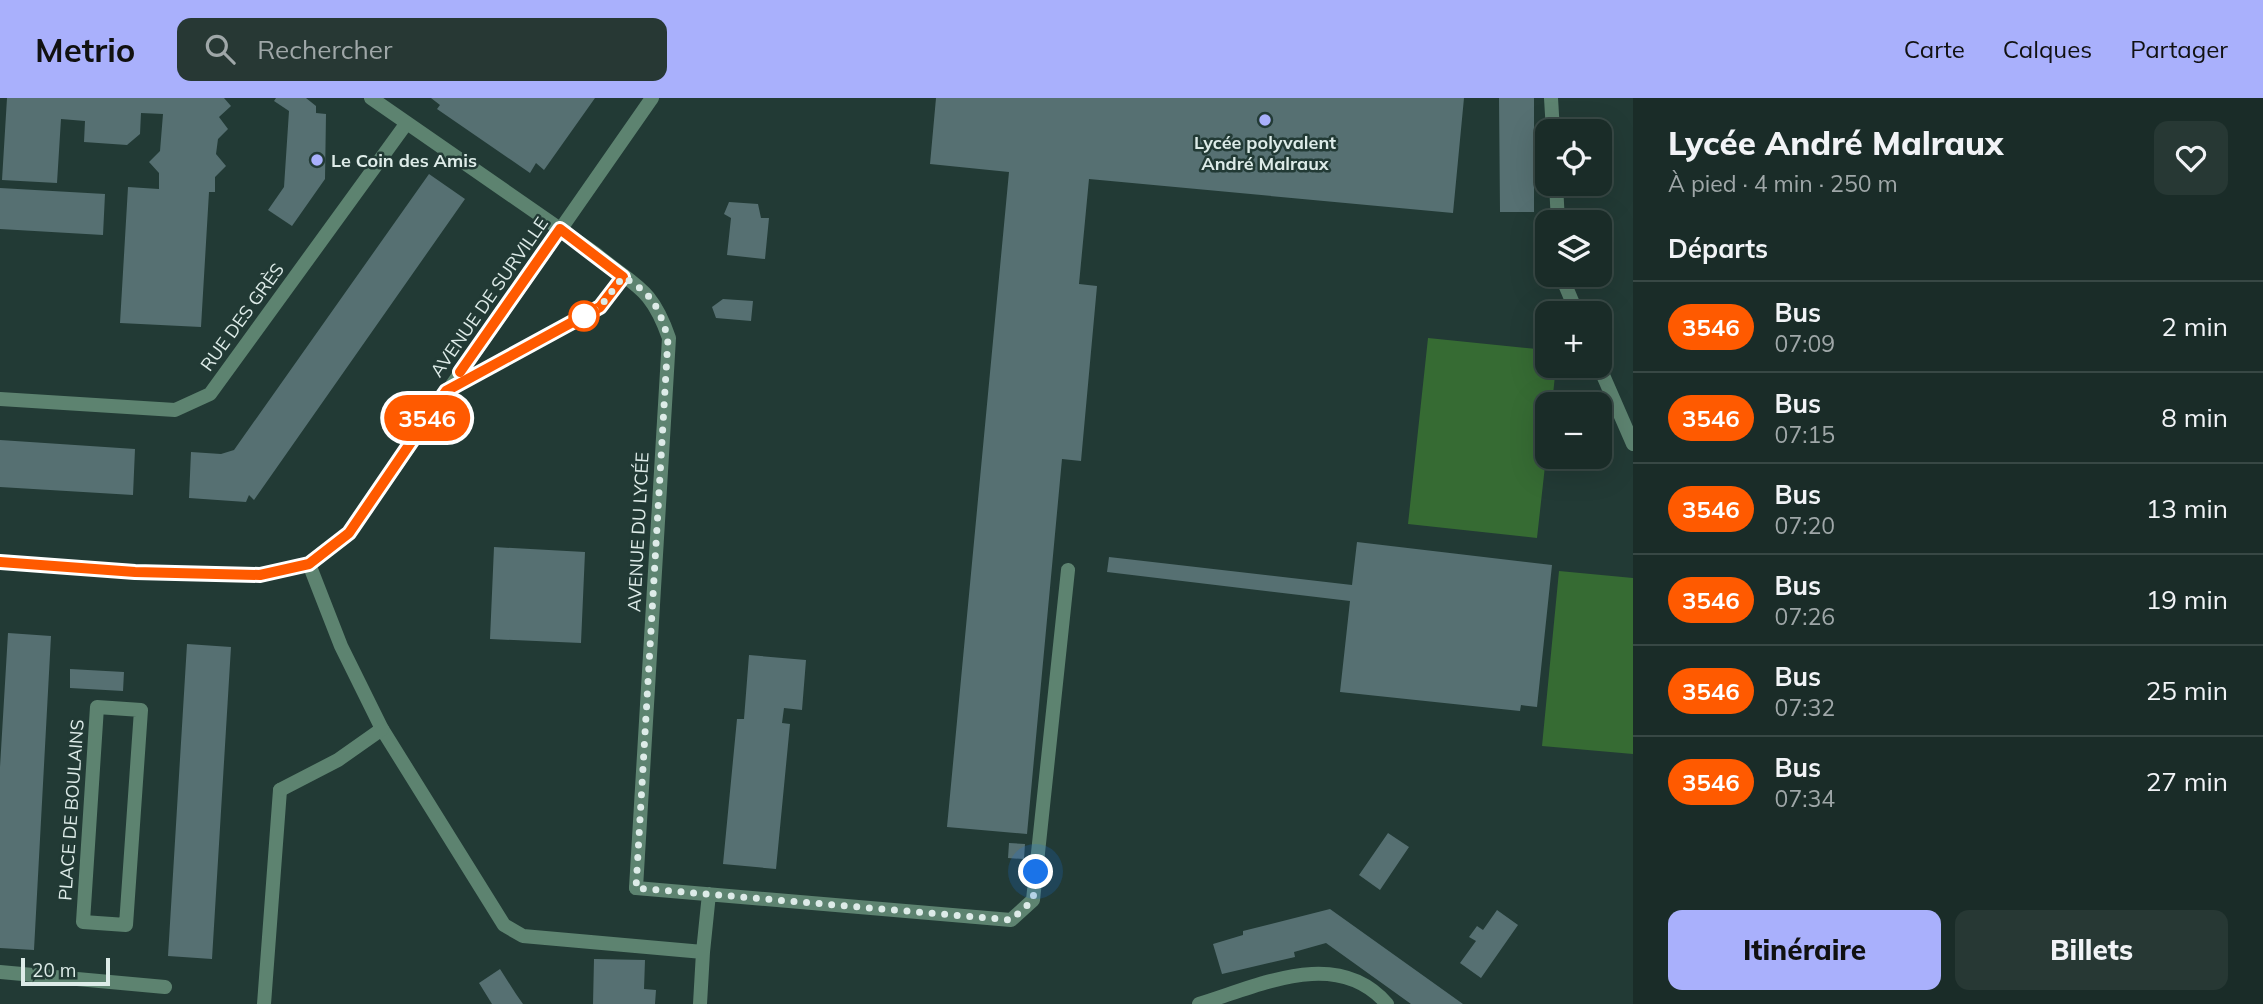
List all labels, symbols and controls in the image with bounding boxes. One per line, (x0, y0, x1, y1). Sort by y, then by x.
search box (177, 18, 667, 81)
text: Metrio (35, 29, 135, 70)
icon: search (201, 30, 239, 68)
text: Rechercher (257, 33, 392, 66)
text: Carte (1904, 34, 1965, 64)
text: Calques (2003, 34, 2092, 64)
text: Partager (2130, 34, 2228, 64)
marker: Lycée polyvalent André Malraux (1257, 112, 1273, 128)
map controls (1535, 119, 1612, 469)
button: locate (1535, 119, 1612, 196)
button: heart (2154, 121, 2228, 195)
text: Lycée André Malraux (1668, 122, 2003, 163)
place label: Lycée polyvalent André Malraux (1194, 131, 1336, 175)
place label: Le Coin des Amis (331, 149, 477, 172)
marker: Le Coin des Amis (309, 152, 325, 168)
text: À pied · 4 min · 250 m (1668, 169, 1898, 198)
button: layers (1535, 210, 1612, 287)
street label: AVENUE DE SURVILLE (425, 213, 553, 381)
text: Départs (1668, 232, 1768, 265)
street label: RUE DES GRÈS (195, 259, 289, 375)
text: Bus (1775, 296, 1821, 329)
unlabelled marker (569, 301, 599, 331)
button: + (1535, 301, 1612, 378)
text: 2 min (2161, 310, 2228, 343)
text: 3546 (1682, 312, 1740, 342)
text: 07:09 (1775, 329, 1835, 358)
text: Bus (1775, 387, 1821, 420)
button: − (1535, 392, 1612, 469)
line badge: 3546 (378, 395, 476, 441)
text: 8 min (2161, 401, 2228, 434)
text: 3546 (398, 403, 456, 433)
text: 3546 (1682, 403, 1740, 433)
text: 07:15 (1775, 420, 1835, 449)
street label: AVENUE DU LYCÉE (622, 452, 654, 612)
text: Bus (1775, 478, 1821, 511)
text: 13 min (2146, 492, 2228, 525)
text: 3546 (1682, 494, 1740, 524)
text: 07:20 (1775, 511, 1835, 540)
text: Bus (1775, 569, 1821, 602)
text: 19 min (2146, 583, 2228, 616)
text: 3546 (1682, 585, 1740, 615)
text: 07:26 (1775, 602, 1835, 631)
text: Bus (1775, 660, 1821, 693)
text: 25 min (2146, 674, 2228, 707)
text: 3546 (1682, 676, 1740, 706)
text: 07:32 (1775, 693, 1835, 722)
street label: PLACE DE BOULAINS (53, 719, 89, 901)
text: Bus (1775, 751, 1821, 784)
text: 27 min (2146, 765, 2228, 798)
text: 3546 (1682, 767, 1740, 797)
text: 07:34 (1775, 784, 1835, 813)
your location (1018, 854, 1053, 889)
button: Itinéraire (1668, 910, 1941, 990)
button: Billets (1955, 910, 2228, 990)
scale bar (21, 955, 110, 987)
text: 20 m (32, 958, 76, 982)

